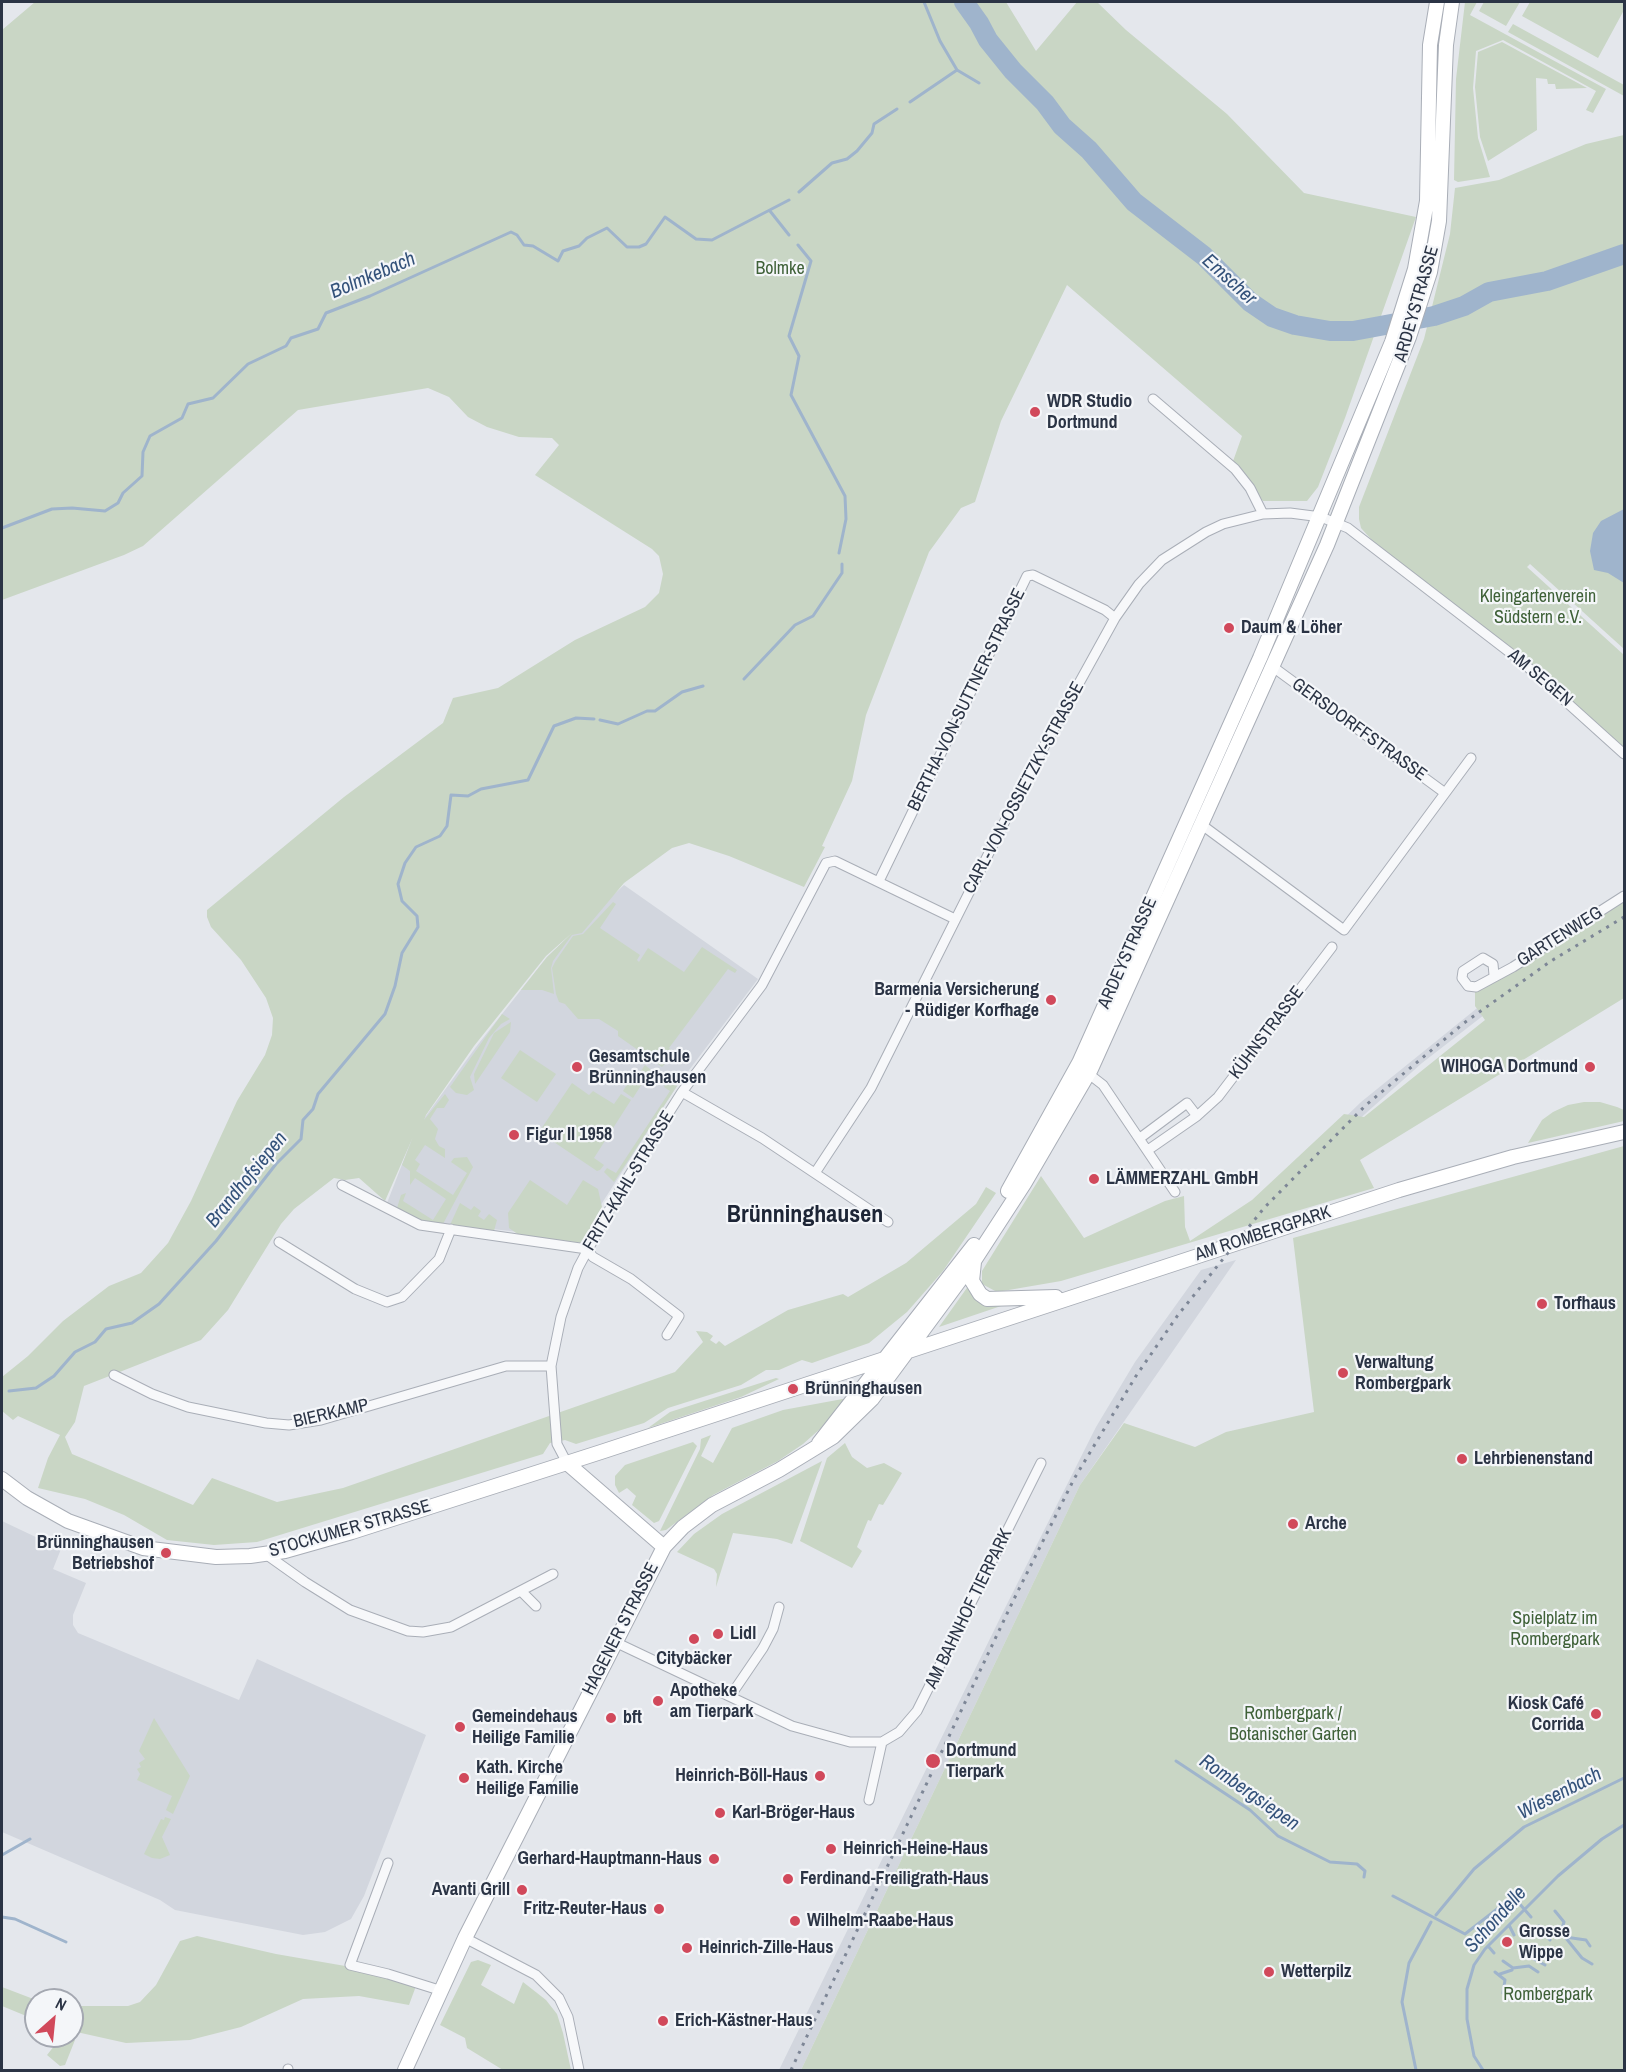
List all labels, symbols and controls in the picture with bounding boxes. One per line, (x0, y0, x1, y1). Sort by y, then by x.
street label: ARDEYSTRASSE (1390, 243, 1444, 365)
water label: Bolmkebach (327, 247, 419, 305)
water label: Emscher (1197, 249, 1261, 311)
park label: Bolmke (755, 258, 805, 280)
place label: WDR Studio Dortmund (1047, 391, 1132, 434)
marker: WDR Studio Dortmund (1028, 405, 1042, 419)
street label: BERTHA-VON-SUTTNER-STRASSE (904, 585, 1030, 815)
park label: Kleingartenverein Südstern e.V. (1480, 586, 1596, 628)
place label: Daum & Löher (1241, 617, 1342, 639)
marker: Daum & Löher (1222, 621, 1236, 635)
street label: AM SEGEN (1503, 645, 1577, 711)
street label: GERSDORFFSTRASSE (1287, 674, 1431, 786)
street label: CARL-VON-OSSIETZKY-STRASSE (959, 679, 1089, 897)
street label: ARDEYSTRASSE (1094, 894, 1162, 1012)
street label: GARTENWEG (1513, 902, 1607, 972)
place label: Barmenia Versicherung - Rüdiger Korfhage (874, 979, 1039, 1022)
street label: KÜHNSTRASSE (1225, 982, 1309, 1084)
marker: Barmenia Versicherung - Rüdiger Korfhage (1044, 993, 1058, 1007)
place label: Gesamtschule Brünninghausen (589, 1046, 706, 1088)
place label: WIHOGA Dortmund (1441, 1056, 1578, 1078)
marker: Gesamtschule Brünninghausen (570, 1060, 584, 1074)
marker: WIHOGA Dortmund (1583, 1060, 1597, 1074)
street label: FRITZ-KAHL-STRASSE (579, 1107, 679, 1255)
place label: Figur II 1958 (526, 1124, 612, 1146)
water label: Brandhofsiepen (201, 1127, 293, 1233)
marker: Figur II 1958 (507, 1128, 521, 1142)
place label: LÄMMERZAHL GmbH (1106, 1168, 1258, 1190)
marker: LÄMMERZAHL GmbH (1087, 1172, 1101, 1186)
district label: Brünninghausen (727, 1202, 883, 1230)
street label: AM ROMBERGPARK (1192, 1202, 1334, 1266)
place label: Torfhaus (1554, 1293, 1616, 1315)
marker: Torfhaus (1535, 1297, 1549, 1311)
place label: Verwaltung Rombergpark (1355, 1352, 1451, 1394)
marker: Verwaltung Rombergpark (1336, 1366, 1350, 1380)
place label: Brünninghausen (805, 1378, 922, 1400)
marker: Brünninghausen (786, 1382, 800, 1396)
street label: BIERKAMP (291, 1395, 371, 1433)
place label: Lehrbienenstand (1474, 1448, 1593, 1470)
marker: Lehrbienenstand (1455, 1452, 1469, 1466)
street label: STOCKUMER STRASSE (267, 1496, 433, 1562)
place label: Arche (1305, 1513, 1347, 1535)
marker: Arche (1286, 1517, 1300, 1531)
street label: AM BAHNHOF TIERPARK (921, 1526, 1017, 1692)
place label: Brünninghausen Betriebshof (37, 1532, 154, 1574)
marker: Brünninghausen Betriebshof (159, 1546, 173, 1560)
street label: HAGENER STRASSE (578, 1559, 664, 1699)
park label: Spielplatz im Rombergpark (1510, 1608, 1600, 1650)
place label: Lidl (730, 1623, 756, 1645)
marker: Lidl (711, 1627, 725, 1641)
marker: Citybäcker (687, 1632, 701, 1646)
place label: Citybäcker (656, 1648, 732, 1670)
place label: Apotheke am Tierpark (670, 1680, 753, 1722)
place label: Kiosk Café Corrida (1508, 1693, 1584, 1736)
marker: Apotheke am Tierpark (651, 1694, 665, 1708)
park label: Rombergpark / Botanischer Garten (1229, 1703, 1357, 1746)
place label: Gemeindehaus Heilige Familie (472, 1706, 578, 1748)
place label: bft (623, 1707, 642, 1729)
marker: Kiosk Café Corrida (1589, 1707, 1603, 1721)
marker: bft (604, 1711, 618, 1725)
marker: Gemeindehaus Heilige Familie (453, 1720, 467, 1734)
place label: Dortmund Tierpark (946, 1740, 1017, 1782)
water label: Rombergsiepen (1194, 1750, 1304, 1836)
marker: Dortmund Tierpark (924, 1752, 942, 1770)
place label: Kath. Kirche Heilige Familie (476, 1757, 579, 1800)
water label: Wiesenbach (1514, 1763, 1606, 1825)
place label: Heinrich-Böll-Haus (675, 1765, 808, 1787)
marker: Heinrich-Böll-Haus (813, 1769, 827, 1783)
marker: Kath. Kirche Heilige Familie (457, 1771, 471, 1785)
place label: Karl-Bröger-Haus (732, 1802, 855, 1824)
marker: Karl-Bröger-Haus (713, 1806, 727, 1820)
place label: Heinrich-Heine-Haus (843, 1838, 988, 1860)
marker: Heinrich-Heine-Haus (824, 1842, 838, 1856)
place label: Gerhard-Hauptmann-Haus (517, 1848, 702, 1870)
marker: Gerhard-Hauptmann-Haus (707, 1852, 721, 1866)
place label: Ferdinand-Freiligrath-Haus (800, 1868, 989, 1890)
marker: Ferdinand-Freiligrath-Haus (781, 1872, 795, 1886)
place label: Avanti Grill (432, 1879, 510, 1901)
water label: Schondelle (1460, 1882, 1532, 1958)
marker: Avanti Grill (515, 1883, 529, 1897)
place label: Fritz-Reuter-Haus (523, 1898, 647, 1920)
marker: Fritz-Reuter-Haus (652, 1902, 666, 1916)
place label: Wilhelm-Raabe-Haus (807, 1910, 954, 1932)
marker: Wilhelm-Raabe-Haus (788, 1914, 802, 1928)
place label: Grosse Wippe (1519, 1921, 1570, 1964)
marker: Grosse Wippe (1500, 1935, 1514, 1949)
place label: Heinrich-Zille-Haus (699, 1937, 834, 1959)
marker: Heinrich-Zille-Haus (680, 1941, 694, 1955)
place label: Wetterpilz (1281, 1961, 1351, 1983)
marker: Wetterpilz (1262, 1965, 1276, 1979)
park label: Rombergpark (1503, 1984, 1593, 2006)
north arrow (24, 1988, 84, 2048)
text: N (52, 1992, 70, 2016)
place label: Erich-Kästner-Haus (675, 2010, 813, 2032)
marker: Erich-Kästner-Haus (656, 2014, 670, 2028)

